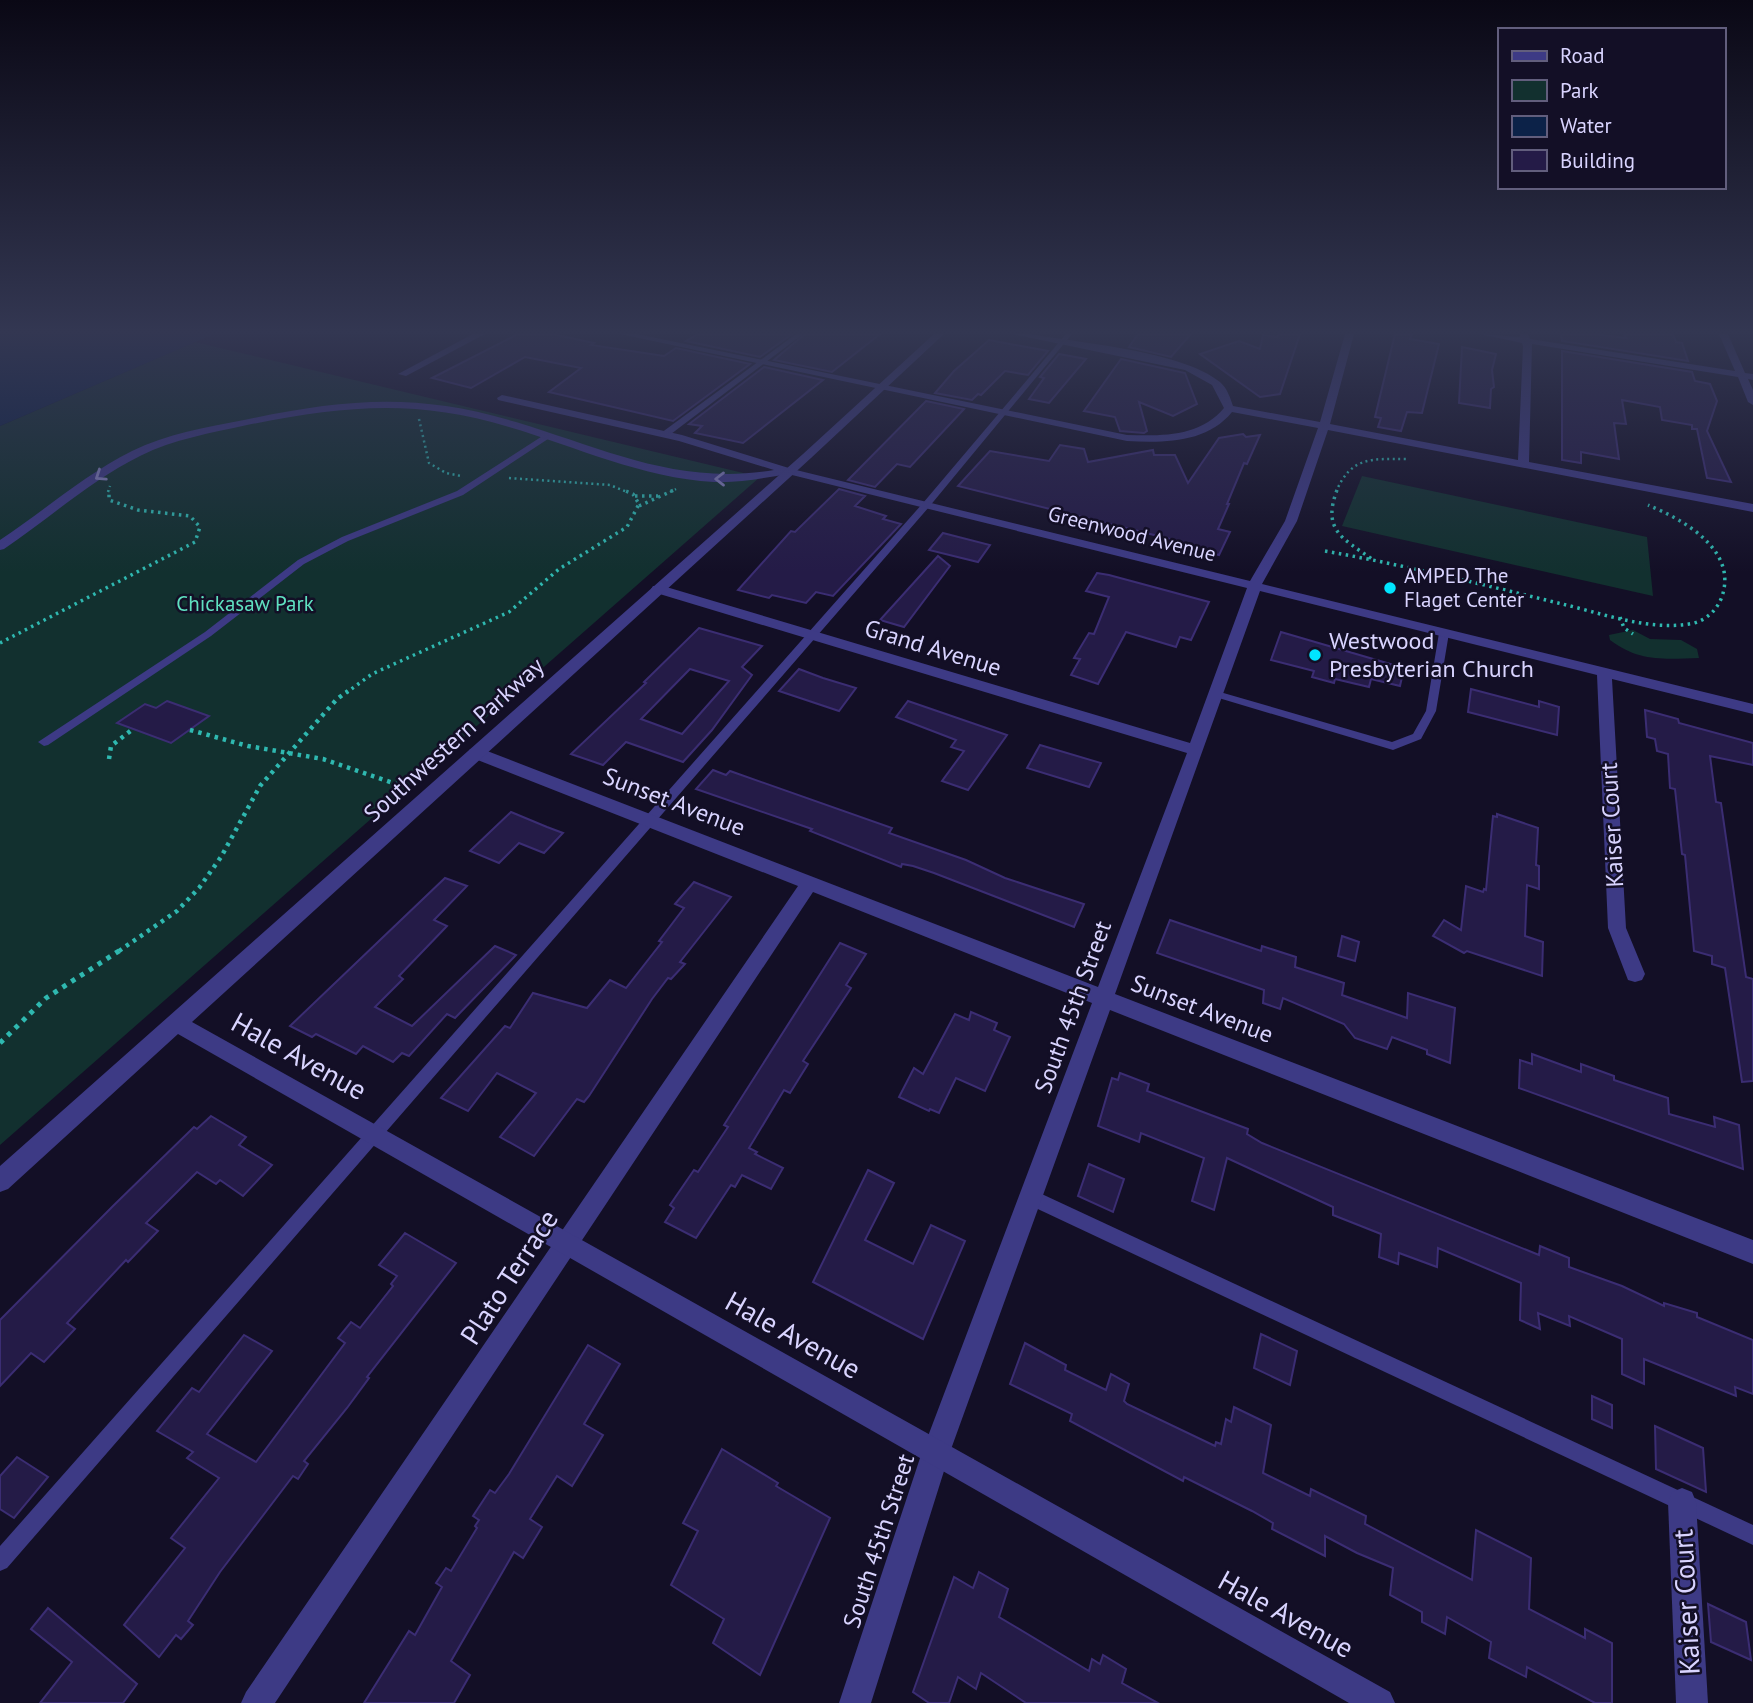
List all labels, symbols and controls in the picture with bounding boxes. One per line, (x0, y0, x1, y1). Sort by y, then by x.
legend (1498, 28, 1725, 189)
text: Road (1560, 42, 1604, 69)
text: Park (1560, 77, 1599, 104)
text: Water (1560, 112, 1612, 139)
text: Building (1560, 147, 1635, 174)
one-way arrow (95, 468, 108, 480)
one-way arrow (714, 471, 725, 487)
street label: Greenwood Avenue (1045, 500, 1219, 567)
place label: AMPED The Flaget Center (1404, 562, 1524, 613)
marker: AMPED The Flaget Center (1382, 580, 1398, 596)
park label: Chickasaw Park (176, 590, 314, 617)
street label: Grand Avenue (861, 612, 1005, 683)
place label: Westwood Presbyterian Church (1329, 625, 1534, 684)
marker: Westwood Presbyterian Church (1307, 647, 1323, 663)
street label: Southwestern Parkway (357, 650, 550, 829)
street label: Sunset Avenue (599, 760, 750, 843)
street label: Kaiser Court (1593, 762, 1630, 888)
street label: South 45th Street (1027, 916, 1118, 1097)
street label: Sunset Avenue (1127, 967, 1278, 1050)
street label: Hale Avenue (225, 1003, 373, 1108)
street label: Plato Terrace (451, 1202, 566, 1351)
street label: Hale Avenue (719, 1282, 867, 1387)
street label: South 45th Street (836, 1450, 921, 1632)
street label: Kaiser Court (1663, 1528, 1708, 1676)
street label: Hale Avenue (1212, 1561, 1360, 1666)

